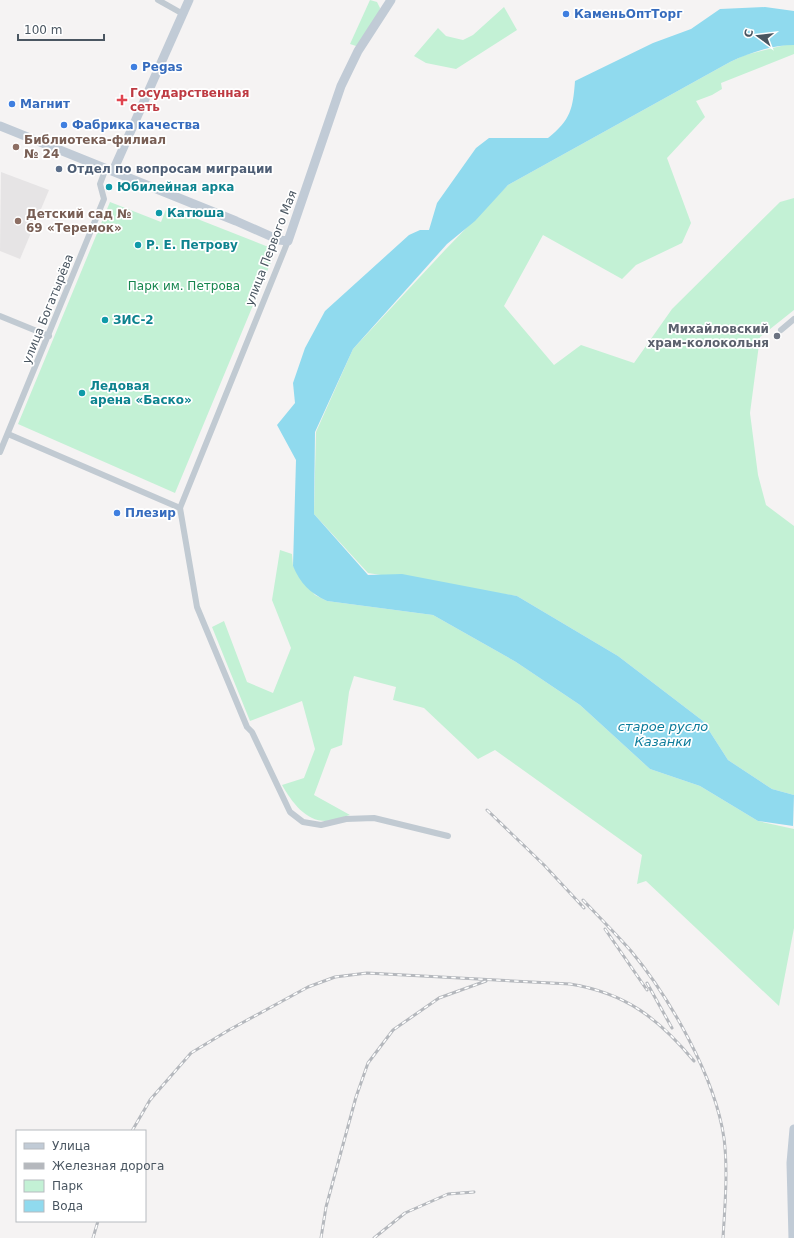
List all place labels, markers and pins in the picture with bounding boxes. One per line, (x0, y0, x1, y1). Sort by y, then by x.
place label: КаменьОптТорг (574, 7, 682, 21)
marker: КаменьОптТорг (561, 9, 571, 19)
place label: Pegas (142, 60, 183, 74)
marker: Pegas (129, 62, 139, 72)
place label: Государственная сеть (130, 86, 249, 114)
marker: Государственная сеть (117, 95, 127, 105)
place label: Магнит (20, 97, 70, 111)
marker: Магнит (7, 99, 17, 109)
place label: Фабрика качества (72, 118, 200, 132)
marker: Фабрика качества (59, 120, 69, 130)
place label: Библиотека-филиал № 24 (24, 133, 166, 161)
marker: Библиотека-филиал № 24 (11, 142, 21, 152)
place label: Отдел по вопросам миграции (67, 162, 273, 176)
marker: Отдел по вопросам миграции (54, 164, 64, 174)
place label: Юбилейная арка (117, 180, 234, 194)
marker: Юбилейная арка (104, 182, 114, 192)
place label: Катюша (167, 206, 224, 220)
place label: Детский сад № 69 «Теремок» (26, 207, 132, 235)
marker: Катюша (154, 208, 164, 218)
marker: Детский сад № 69 «Теремок» (13, 216, 23, 226)
place label: Р. Е. Петрову (146, 238, 238, 252)
marker: Р. Е. Петрову (133, 240, 143, 250)
place label: ЗИС-2 (113, 313, 154, 327)
marker: ЗИС-2 (100, 315, 110, 325)
place label: Михайловский храм-колокольня (648, 322, 769, 350)
marker: Михайловский храм-колокольня (772, 331, 782, 341)
place label: Ледовая арена «Баско» (90, 379, 192, 407)
marker: Ледовая арена «Баско» (77, 388, 87, 398)
place label: Плезир (125, 506, 176, 520)
marker: Плезир (112, 508, 122, 518)

